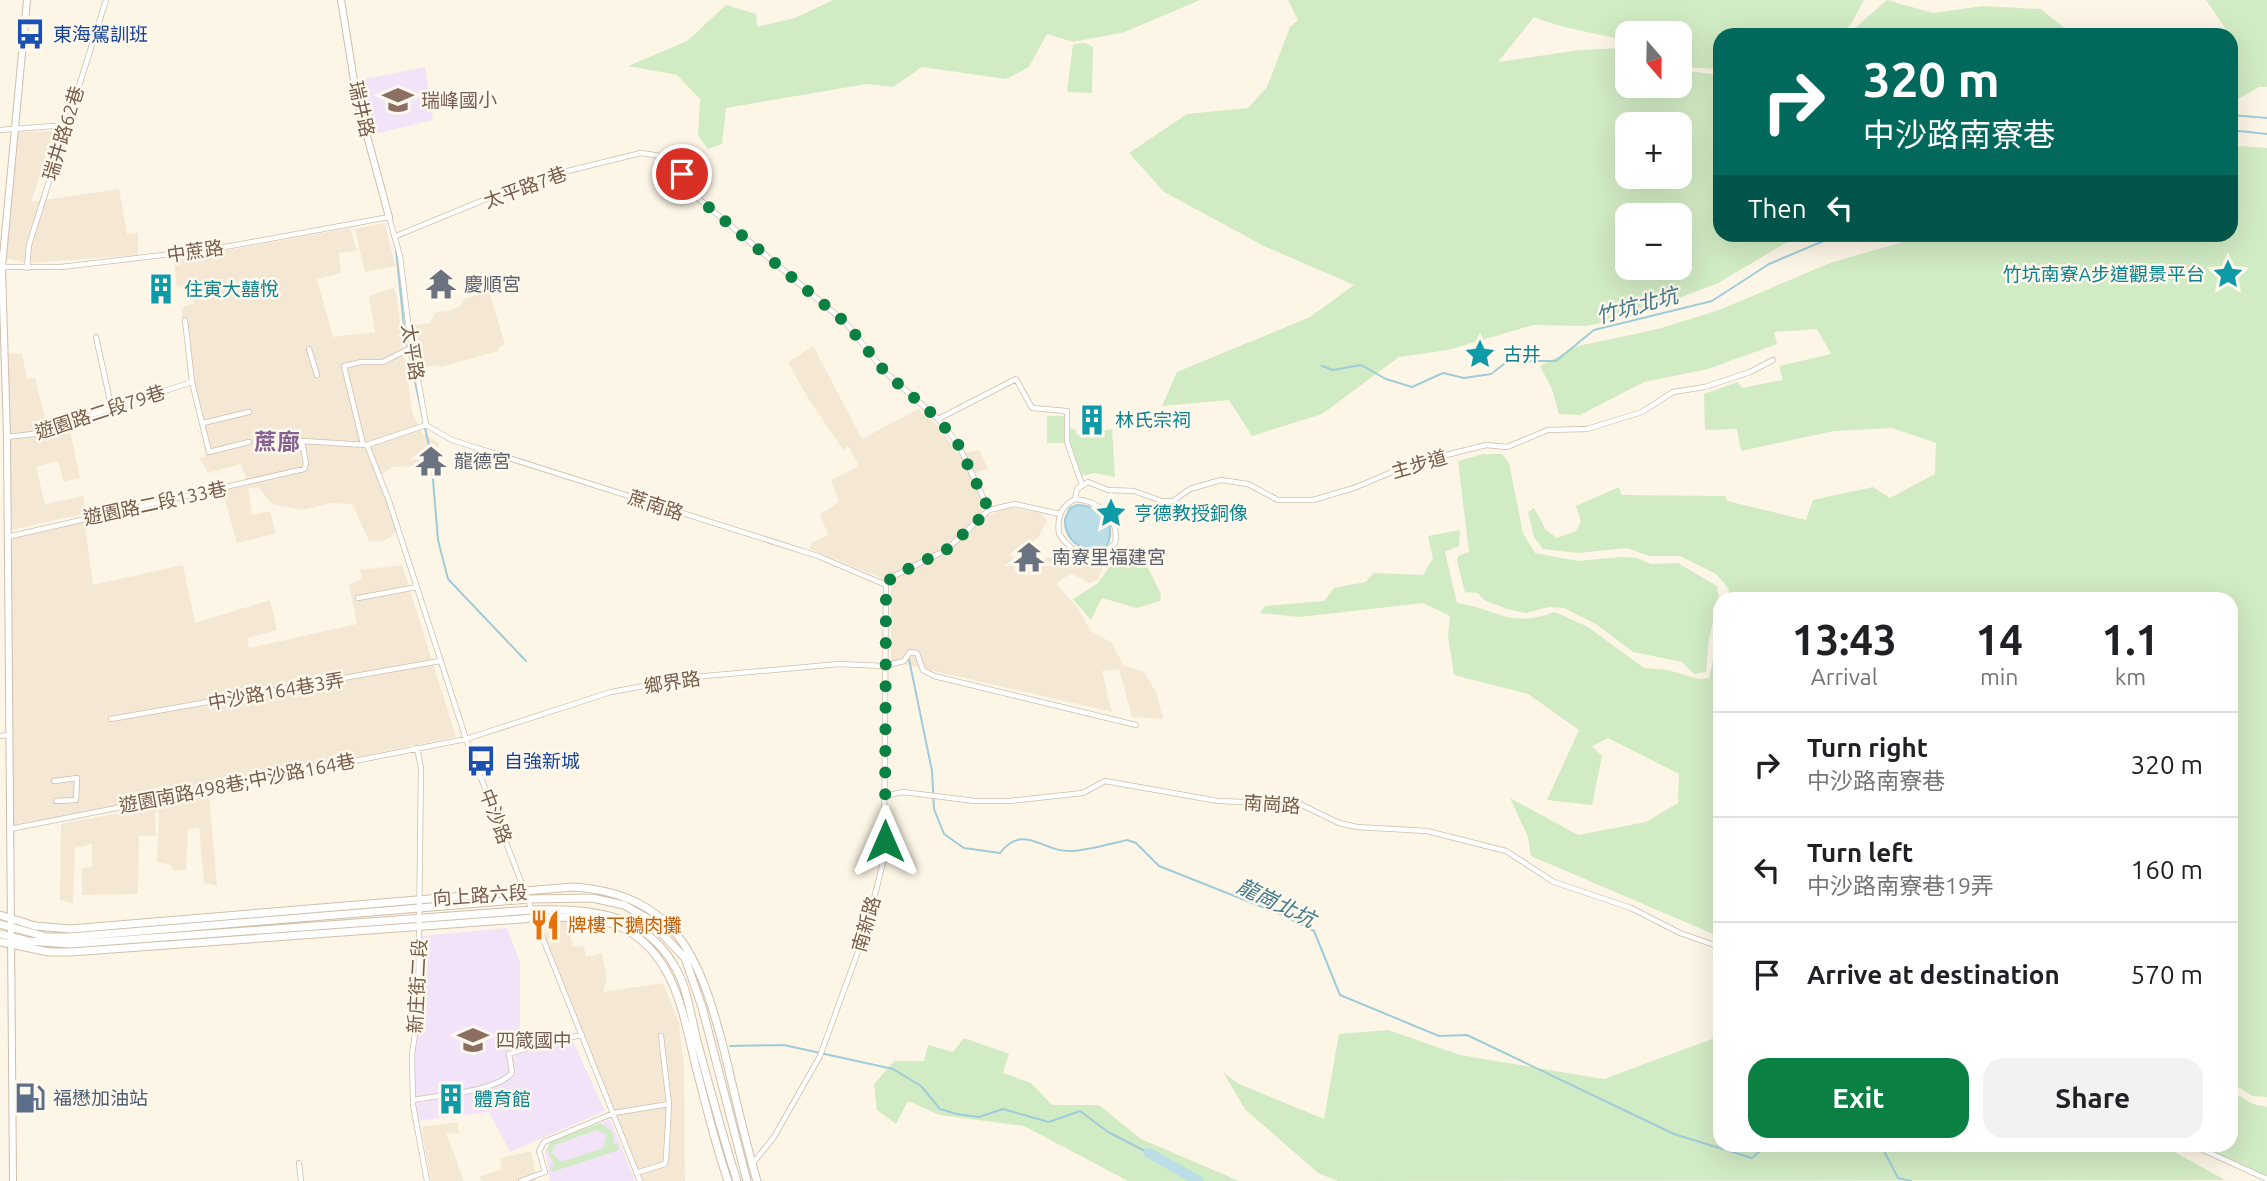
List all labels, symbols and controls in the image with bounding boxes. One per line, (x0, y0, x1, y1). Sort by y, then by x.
bus stop icon: 東海駕訓班 (13, 17, 47, 51)
north arrow (1615, 21, 1692, 98)
map controls (1615, 21, 1692, 280)
place label: 東海駕訓班 (53, 23, 148, 45)
text: 320 m (1863, 51, 2000, 106)
icon: right (1748, 56, 1839, 147)
street label: 瑞井路 (345, 79, 379, 139)
street label: 瑞井路62巷 (38, 83, 88, 183)
school or university icon: 瑞峰國小 (381, 83, 415, 117)
place label: 瑞峰國小 (421, 89, 497, 111)
button: + (1615, 112, 1692, 189)
text: 中沙路南寮巷 (1863, 116, 2055, 152)
pin (652, 144, 712, 204)
icon: arrive (663, 155, 701, 193)
street label: 太平路7巷 (480, 162, 570, 212)
icon: left (1821, 189, 1859, 227)
text: Then (1748, 194, 1807, 223)
button: − (1615, 203, 1692, 280)
street label: 中蔗路 (165, 236, 225, 266)
place icon: 竹坑南寮A步道觀景平台 (2211, 257, 2245, 291)
place label: 竹坑南寮A步道觀景平台 (2003, 263, 2205, 285)
temple icon: 慶順宮 (424, 267, 458, 301)
building icon: 住寅大囍悅 (144, 272, 178, 306)
place label: 慶順宮 (464, 273, 521, 295)
place label: 住寅大囍悅 (184, 278, 279, 300)
water label: 竹坑北坑 (1593, 282, 1683, 327)
street label: 太平路 (398, 322, 428, 382)
place icon: 古井 (1463, 337, 1497, 371)
place label: 古井 (1503, 343, 1541, 365)
street label: 遊園路二段79巷 (32, 381, 168, 443)
building icon: 林氏宗祠 (1075, 403, 1109, 437)
place label: 林氏宗祠 (1115, 409, 1191, 431)
district label: 蔗廍 (254, 429, 300, 454)
temple icon: 龍德宮 (414, 444, 448, 478)
street label: 主步道 (1389, 446, 1449, 482)
place label: 龍德宮 (454, 450, 511, 472)
street label: 遊園路二段133巷 (81, 477, 229, 529)
street label: 蔗南路 (625, 486, 687, 524)
place icon: 亨德教授銅像 (1094, 496, 1128, 530)
place label: 亨德教授銅像 (1134, 502, 1248, 524)
temple icon: 南寮里福建宮 (1012, 540, 1046, 574)
place label: 南寮里福建宮 (1052, 546, 1166, 568)
text: 13:43 (1792, 616, 1897, 663)
text: 14 (1975, 616, 2023, 663)
text: 1.1 (2102, 616, 2159, 663)
text: Arrival (1811, 664, 1878, 689)
text: min (1980, 664, 2018, 689)
text: km (2115, 664, 2146, 689)
street label: 鄉界路 (642, 667, 702, 697)
street label: 中沙路164巷3弄 (206, 668, 346, 714)
text: Turn right (1807, 733, 1928, 762)
bus stop icon: 自強新城 (464, 744, 498, 778)
icon: right (1748, 746, 1786, 784)
street label: 遊園南路498巷;中沙路164巷 (117, 749, 357, 817)
place label: 自強新城 (504, 750, 580, 772)
text: 320 m (2131, 750, 2203, 779)
text: 中沙路南寮巷 (1807, 768, 1945, 793)
street label: 中沙路 (476, 785, 516, 847)
street label: 南崗路 (1243, 791, 1301, 817)
position arrow (848, 804, 922, 878)
text: Turn left (1807, 838, 1913, 867)
icon: left (1748, 851, 1786, 889)
text: 160 m (2131, 855, 2203, 884)
water label: 龍崗北坑 (1233, 873, 1322, 933)
text: 中沙路南寮巷19弄 (1807, 873, 1994, 898)
street label: 向上路六段 (432, 881, 528, 909)
street label: 南新路 (848, 894, 884, 954)
restaurant icon: 牌樓下鵝肉攤 (528, 908, 562, 942)
place label: 牌樓下鵝肉攤 (568, 914, 682, 936)
street label: 新庄街二段 (404, 938, 430, 1034)
icon: arrive (1748, 956, 1786, 994)
text: Arrive at destination (1807, 960, 2060, 989)
text: 570 m (2131, 960, 2203, 989)
school or university icon: 四箴國中 (456, 1023, 490, 1057)
place label: 四箴國中 (496, 1029, 572, 1051)
button: Exit (1748, 1058, 1969, 1138)
button: Share (1983, 1058, 2203, 1138)
fuel station icon: 福懋加油站 (13, 1081, 47, 1115)
building icon: 體育館 (434, 1082, 468, 1116)
place label: 福懋加油站 (53, 1087, 148, 1109)
place label: 體育館 (474, 1088, 531, 1110)

